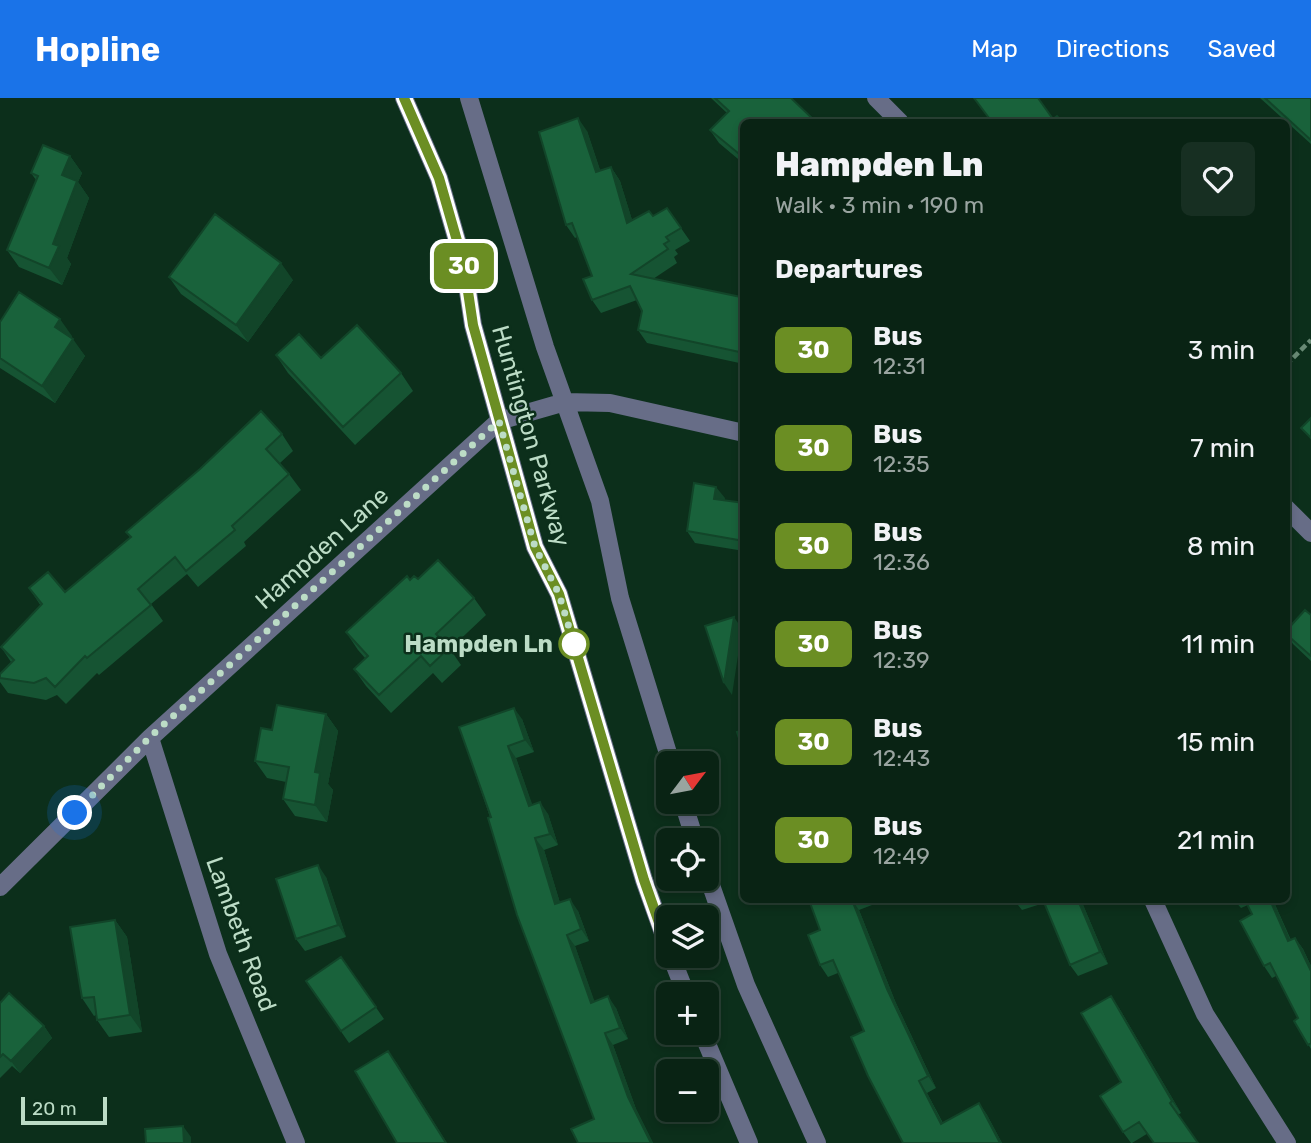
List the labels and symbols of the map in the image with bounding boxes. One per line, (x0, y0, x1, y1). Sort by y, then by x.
line badge: 30 (433, 243, 496, 289)
street label: Huntington Parkway (486, 322, 576, 550)
street label: Hampden Lane (250, 481, 394, 615)
marker: Hampden Ln (559, 629, 589, 659)
place label: Hampden Ln (404, 630, 553, 658)
north arrow (656, 751, 719, 814)
your location (57, 795, 92, 830)
street label: Lambeth Road (200, 853, 282, 1015)
scale bar (21, 1094, 107, 1126)

